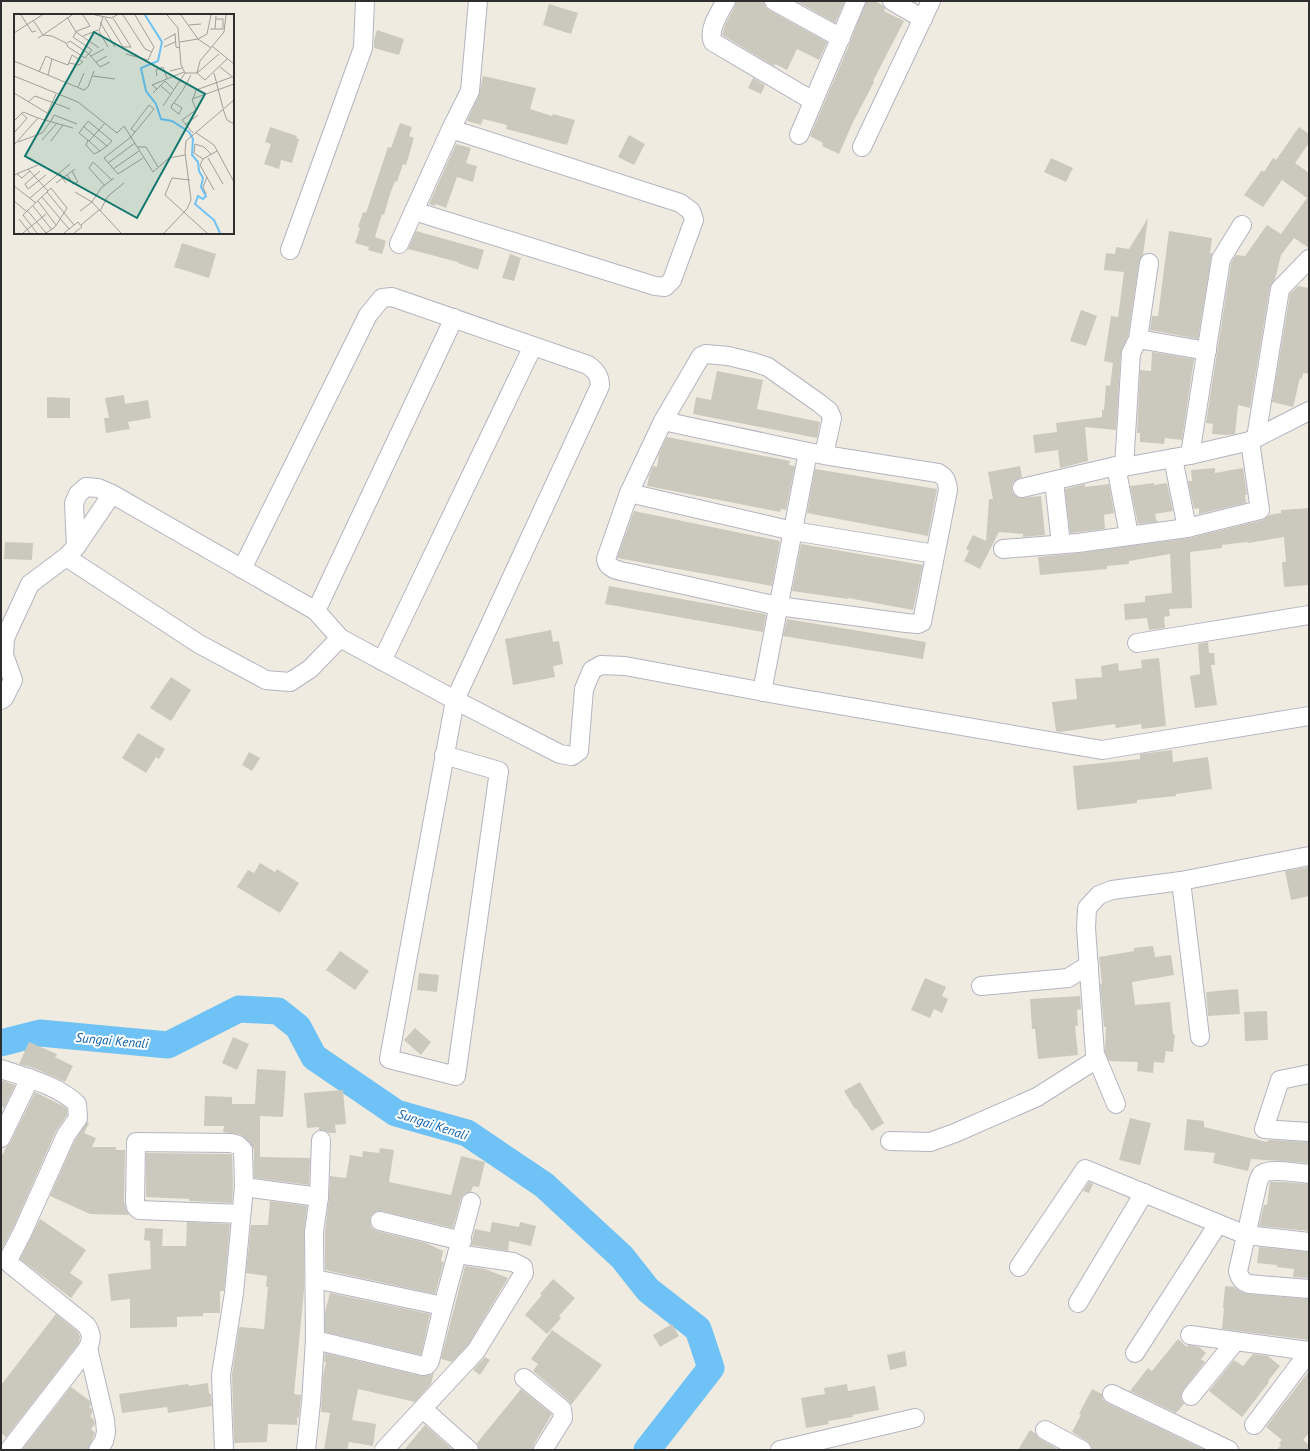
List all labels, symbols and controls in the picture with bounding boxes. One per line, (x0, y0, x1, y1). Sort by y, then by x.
inset map (14, 14, 234, 234)
water label: Sungai Kenali (75, 1029, 150, 1052)
water label: Sungai Kenali (396, 1105, 471, 1144)

